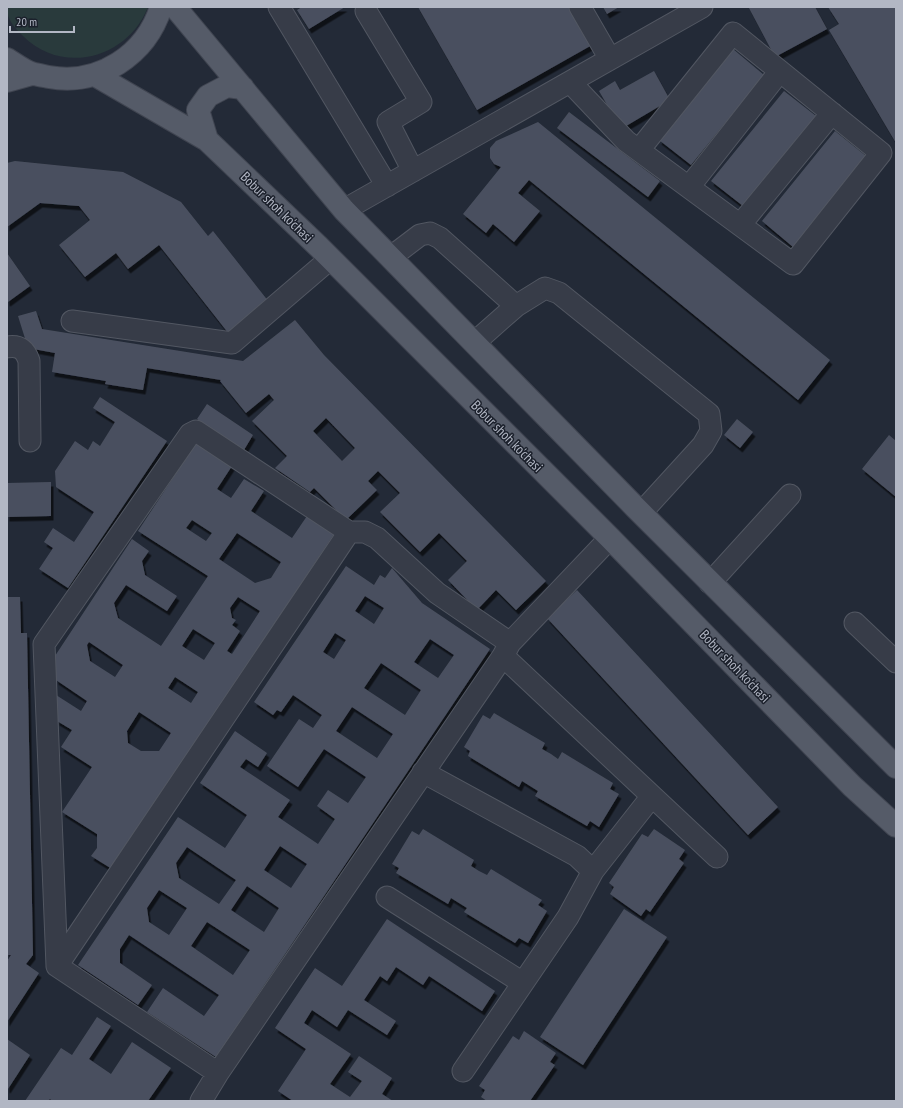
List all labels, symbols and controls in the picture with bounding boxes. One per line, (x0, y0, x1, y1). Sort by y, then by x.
scale bar (10, 8, 74, 34)
text: 20 m (16, 14, 37, 29)
street label: Bobur shoh ko'chasi (237, 168, 317, 246)
street label: Bobur shoh ko'chasi (467, 396, 547, 476)
street label: Bobur shoh ko'chasi (696, 626, 774, 706)

